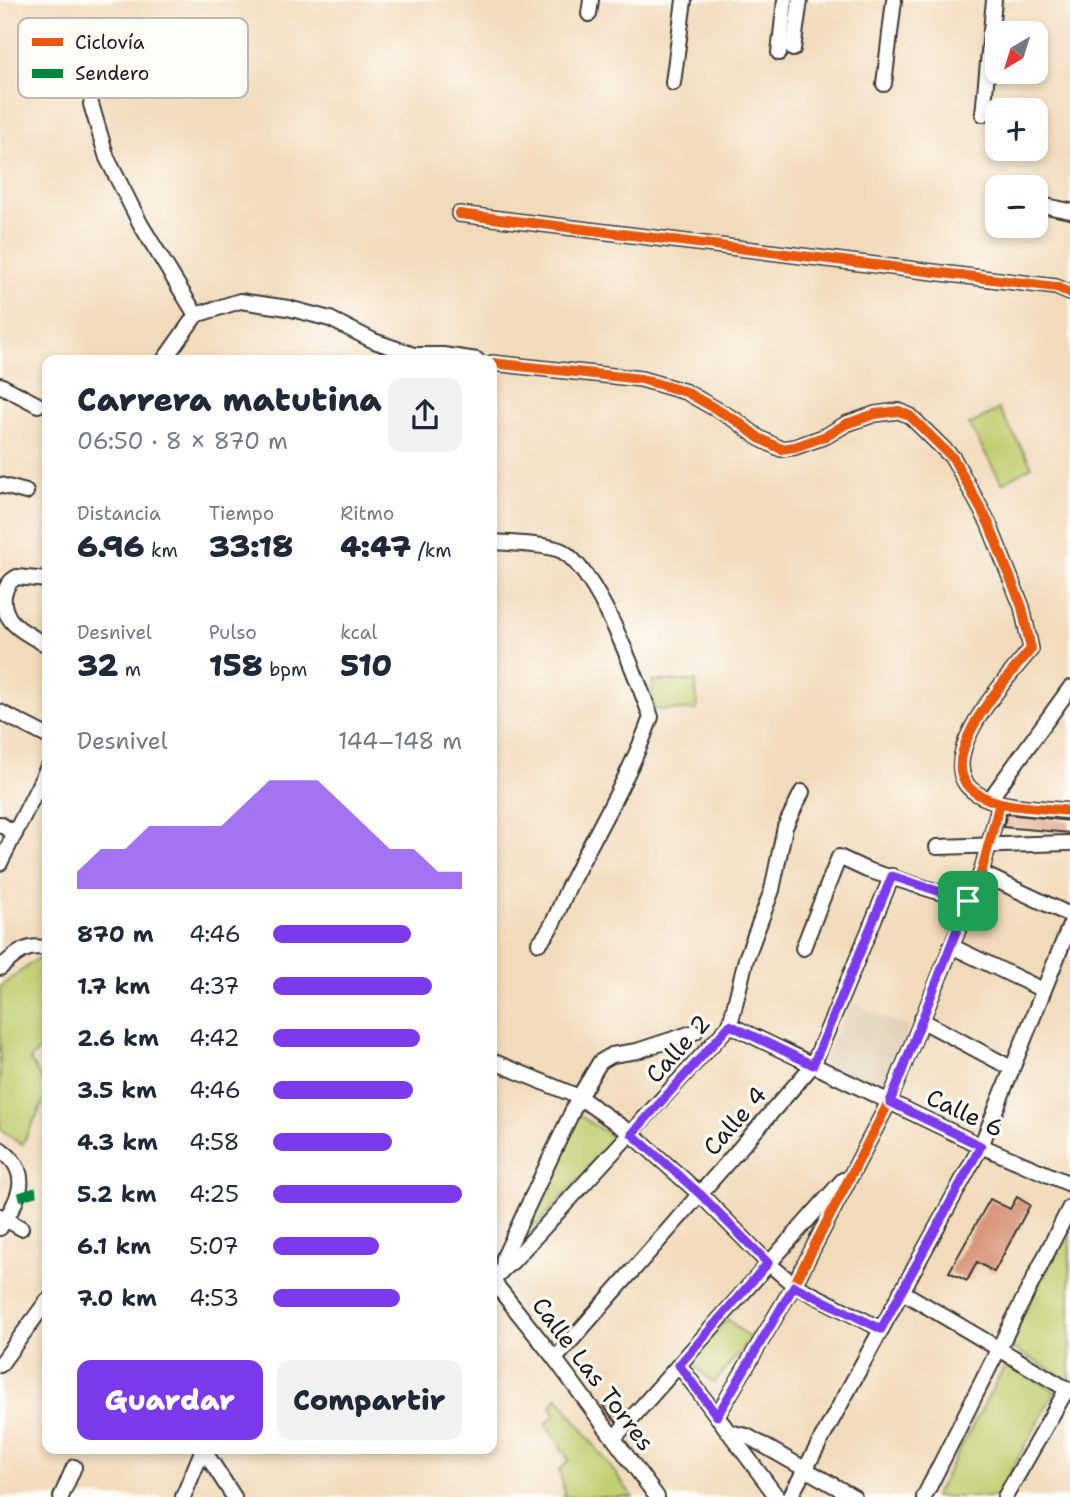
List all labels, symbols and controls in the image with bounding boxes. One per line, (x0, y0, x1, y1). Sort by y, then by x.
legend (18, 18, 248, 98)
north arrow (985, 21, 1048, 84)
map controls (985, 21, 1048, 238)
text: Ciclovía (75, 30, 145, 55)
text: Sendero (75, 61, 149, 86)
button: + (985, 98, 1048, 161)
button: − (985, 175, 1048, 238)
text: Carrera matutina (77, 378, 382, 421)
button: share (388, 378, 462, 452)
text: 06:50 · 8 × 870 m (77, 426, 288, 456)
text: Distancia (77, 501, 161, 526)
text: Tiempo (209, 501, 274, 526)
text: Ritmo (340, 501, 394, 526)
text: 6.96 (77, 526, 145, 567)
text: 33:18 (209, 526, 293, 567)
text: 4:47 (340, 526, 411, 567)
text: km (145, 538, 178, 563)
text: /km (411, 538, 452, 563)
text: Desnivel (77, 620, 152, 645)
text: Pulso (209, 620, 257, 645)
text: kcal (340, 620, 377, 645)
text: 32 (77, 645, 118, 686)
text: 158 (209, 645, 263, 686)
text: 510 (340, 645, 392, 686)
text: m (118, 657, 141, 682)
text: bpm (263, 657, 307, 682)
text: Desnivel (77, 726, 168, 756)
text: 144–148 m (338, 726, 462, 756)
pin (938, 871, 998, 931)
icon: arrive (949, 882, 987, 920)
text: 870 m (77, 919, 154, 949)
text: 4:46 (189, 919, 241, 949)
text: 1.7 km (77, 971, 150, 1001)
text: 4:37 (189, 971, 239, 1001)
street label: Calle 2 (639, 1008, 717, 1090)
text: 2.6 km (77, 1023, 159, 1053)
text: 4:42 (189, 1023, 240, 1053)
text: 3.5 km (77, 1075, 157, 1105)
text: 4:46 (189, 1075, 241, 1105)
street label: Calle 4 (696, 1080, 774, 1162)
street label: Calle 6 (921, 1081, 1009, 1145)
text: 4.3 km (77, 1127, 158, 1157)
text: 4:58 (189, 1127, 240, 1157)
text: 5.2 km (77, 1179, 157, 1209)
text: 4:25 (189, 1179, 239, 1209)
text: 6.1 km (77, 1231, 151, 1261)
text: 5:07 (189, 1231, 239, 1261)
text: 7.0 km (77, 1283, 157, 1313)
text: 4:53 (189, 1283, 239, 1313)
street label: Calle Las Torres (525, 1290, 661, 1458)
button: Guardar (77, 1360, 263, 1440)
button: Compartir (277, 1360, 462, 1440)

